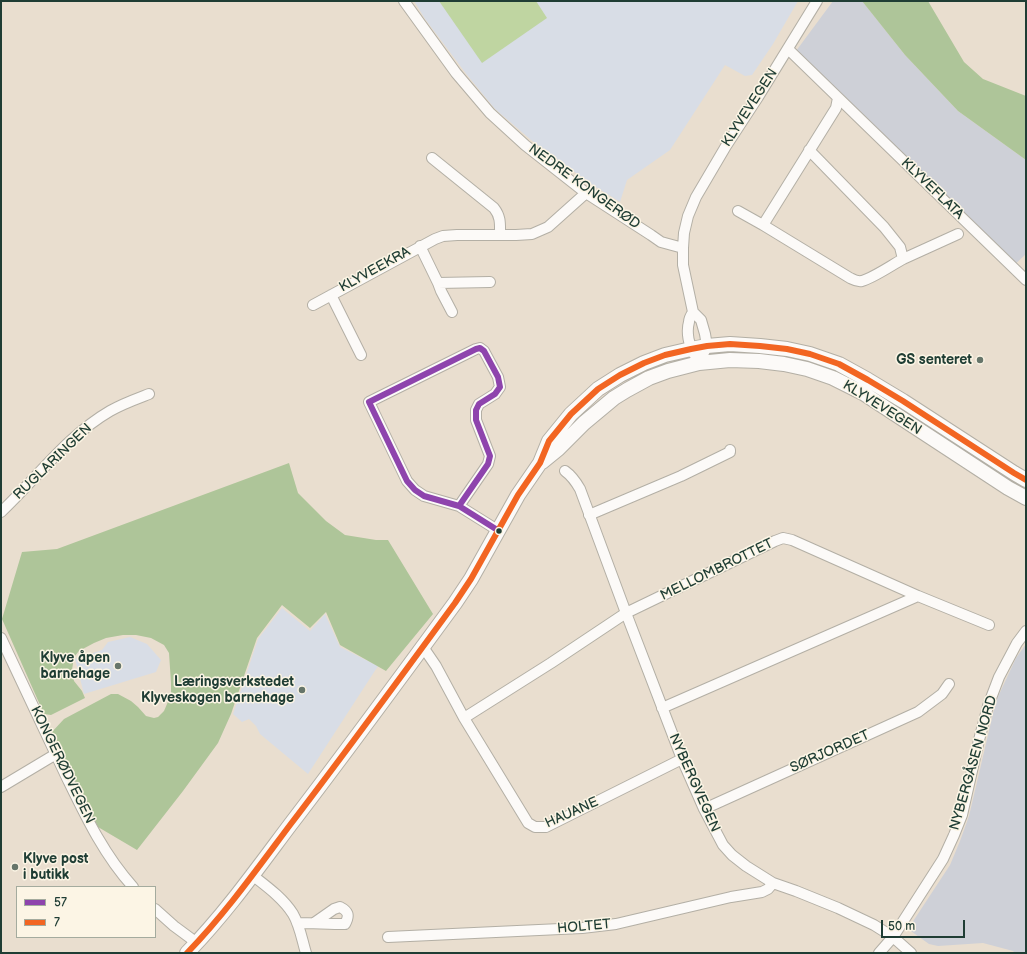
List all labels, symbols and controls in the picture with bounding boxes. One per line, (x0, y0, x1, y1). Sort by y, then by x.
street label: KLYVEVEGEN (718, 66, 782, 150)
street label: NEDRE KONGERØD (525, 141, 643, 233)
street label: KLYVEFLATA (897, 155, 967, 223)
street label: KLYVEEKRA (337, 244, 413, 296)
place label: GS senteret (896, 352, 972, 368)
marker: GS senteret (975, 355, 985, 365)
street label: KLYVEVEGEN (839, 377, 925, 439)
street label: RUGLARINGEN (10, 420, 96, 504)
unlabelled marker (494, 526, 504, 536)
street label: MELLOMBROTTET (658, 535, 776, 605)
place label: Klyve åpen barnehage (40, 650, 110, 682)
marker: Klyve åpen barnehage (113, 661, 123, 671)
place label: Læringsverkstedet Klyveskogen barnehage (141, 674, 294, 706)
marker: Læringsverkstedet Klyveskogen barnehage (297, 685, 307, 695)
street label: NYBERGÅSEN NORD (947, 694, 1001, 832)
street label: KONGERØDVEGEN (26, 704, 98, 826)
street label: SØRJORDET (788, 727, 872, 777)
street label: NYBERGVEGEN (665, 731, 723, 835)
street label: HAUANE (543, 794, 601, 832)
place label: Klyve post i butikk (23, 851, 89, 884)
marker: Klyve post i butikk (10, 862, 20, 872)
legend (16, 886, 156, 938)
text: 57 (54, 895, 67, 910)
scale bar (883, 912, 967, 938)
text: 7 (54, 915, 60, 930)
street label: HOLTET (556, 916, 612, 938)
text: 50 m (888, 919, 915, 934)

